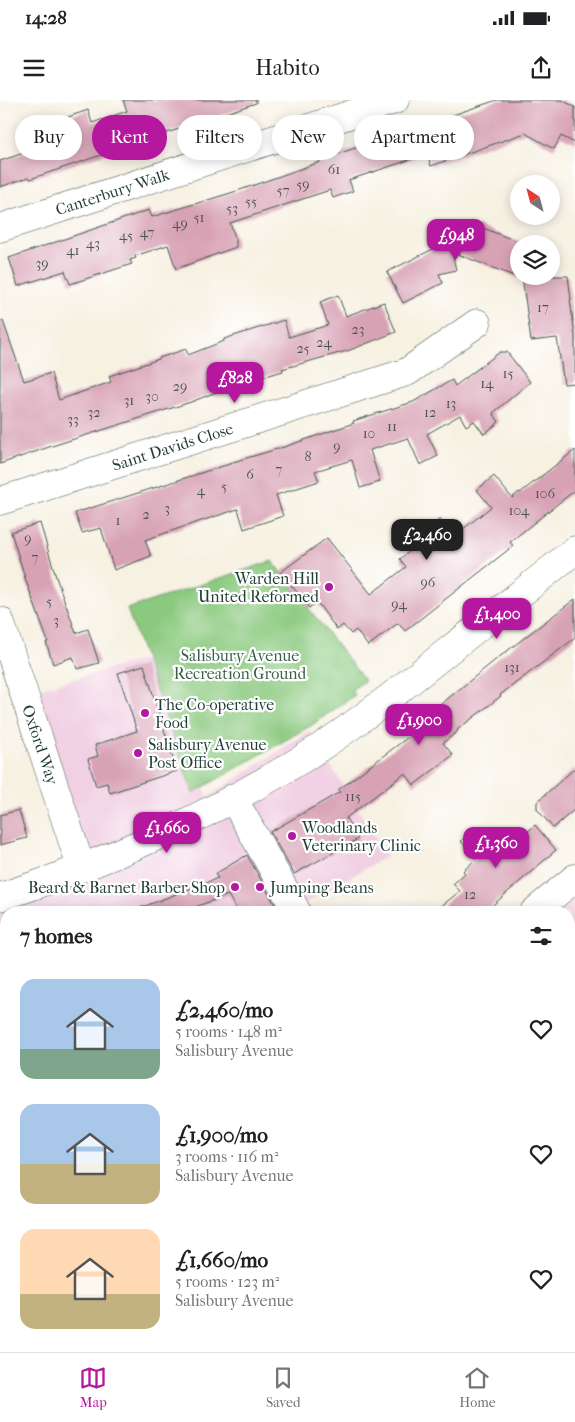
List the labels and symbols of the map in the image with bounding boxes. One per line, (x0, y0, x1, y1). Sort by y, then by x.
house number: 61 (328, 161, 340, 178)
street label: Canterbury Walk (53, 164, 172, 219)
north arrow (510, 175, 560, 225)
house number: 59 (296, 176, 310, 193)
house number: 57 (277, 182, 290, 199)
house number: 55 (245, 193, 257, 210)
house number: 53 (226, 200, 238, 217)
house number: 51 (193, 209, 205, 226)
house number: 49 (172, 215, 188, 232)
pin: £948 (426, 219, 486, 261)
house number: 47 (140, 224, 155, 241)
house number: 45 (119, 227, 133, 244)
house number: 43 (86, 235, 100, 252)
house number: 41 (66, 242, 80, 259)
house number: 39 (35, 255, 49, 272)
house number: 17 (537, 299, 549, 316)
house number: 23 (352, 321, 364, 338)
house number: 24 (316, 334, 332, 351)
house number: 25 (296, 340, 310, 357)
pin: £828 (205, 362, 265, 404)
house number: 15 (503, 365, 514, 382)
house number: 14 (480, 375, 494, 392)
house number: 29 (173, 378, 187, 395)
house number: 30 (145, 388, 159, 405)
house number: 31 (124, 392, 134, 409)
house number: 13 (446, 395, 456, 412)
house number: 32 (88, 404, 100, 421)
house number: 12 (424, 404, 436, 421)
house number: 33 (67, 411, 79, 428)
street label: Saint Davids Close (110, 418, 235, 474)
house number: 11 (387, 418, 397, 435)
house number: 10 (363, 425, 375, 442)
house number: 9 (333, 438, 341, 455)
house number: 8 (304, 448, 312, 465)
house number: 7 (276, 461, 283, 478)
house number: 6 (246, 466, 254, 483)
house number: 5 (221, 478, 227, 495)
house number: 4 (197, 482, 206, 499)
house number: 106 (535, 485, 556, 502)
house number: 3 (164, 500, 170, 517)
house number: 104 (509, 502, 530, 519)
house number: 2 (142, 506, 150, 523)
house number: 1 (116, 512, 121, 529)
pin: £2,460 (386, 518, 468, 561)
house number: 9 (24, 530, 32, 547)
house number: 7 (32, 549, 39, 566)
place label: Warden Hill United Reformed (198, 569, 320, 606)
house number: 96 (421, 574, 436, 591)
marker: Warden Hill United Reformed (323, 581, 335, 593)
house number: 5 (46, 593, 52, 610)
house number: 94 (391, 596, 407, 613)
pin: £1,400 (456, 598, 538, 640)
house number: 3 (53, 612, 59, 629)
park label: Salisbury Avenue Recreation Ground (174, 646, 306, 683)
house number: 131 (504, 659, 520, 676)
place label: The Co-operative Food (155, 695, 274, 732)
street label: Oxford Way (19, 702, 63, 787)
pin: £1,900 (378, 704, 460, 746)
marker: The Co-operative Food (139, 707, 151, 719)
place label: Salisbury Avenue Post Office (148, 735, 267, 772)
marker: Salisbury Avenue Post Office (132, 747, 144, 759)
house number: 115 (345, 788, 361, 805)
pin: £1,660 (126, 812, 208, 854)
place label: Woodlands Veterinary Clinic (301, 818, 421, 855)
pin: £1,360 (455, 826, 537, 869)
marker: Woodlands Veterinary Clinic (286, 830, 298, 842)
place label: Beard & Barnet Barber Shop (28, 878, 225, 897)
place label: Jumping Beans (268, 878, 374, 897)
marker: Beard & Barnet Barber Shop (229, 881, 241, 893)
marker: Jumping Beans (254, 881, 266, 893)
house number: 12 (464, 886, 476, 903)

